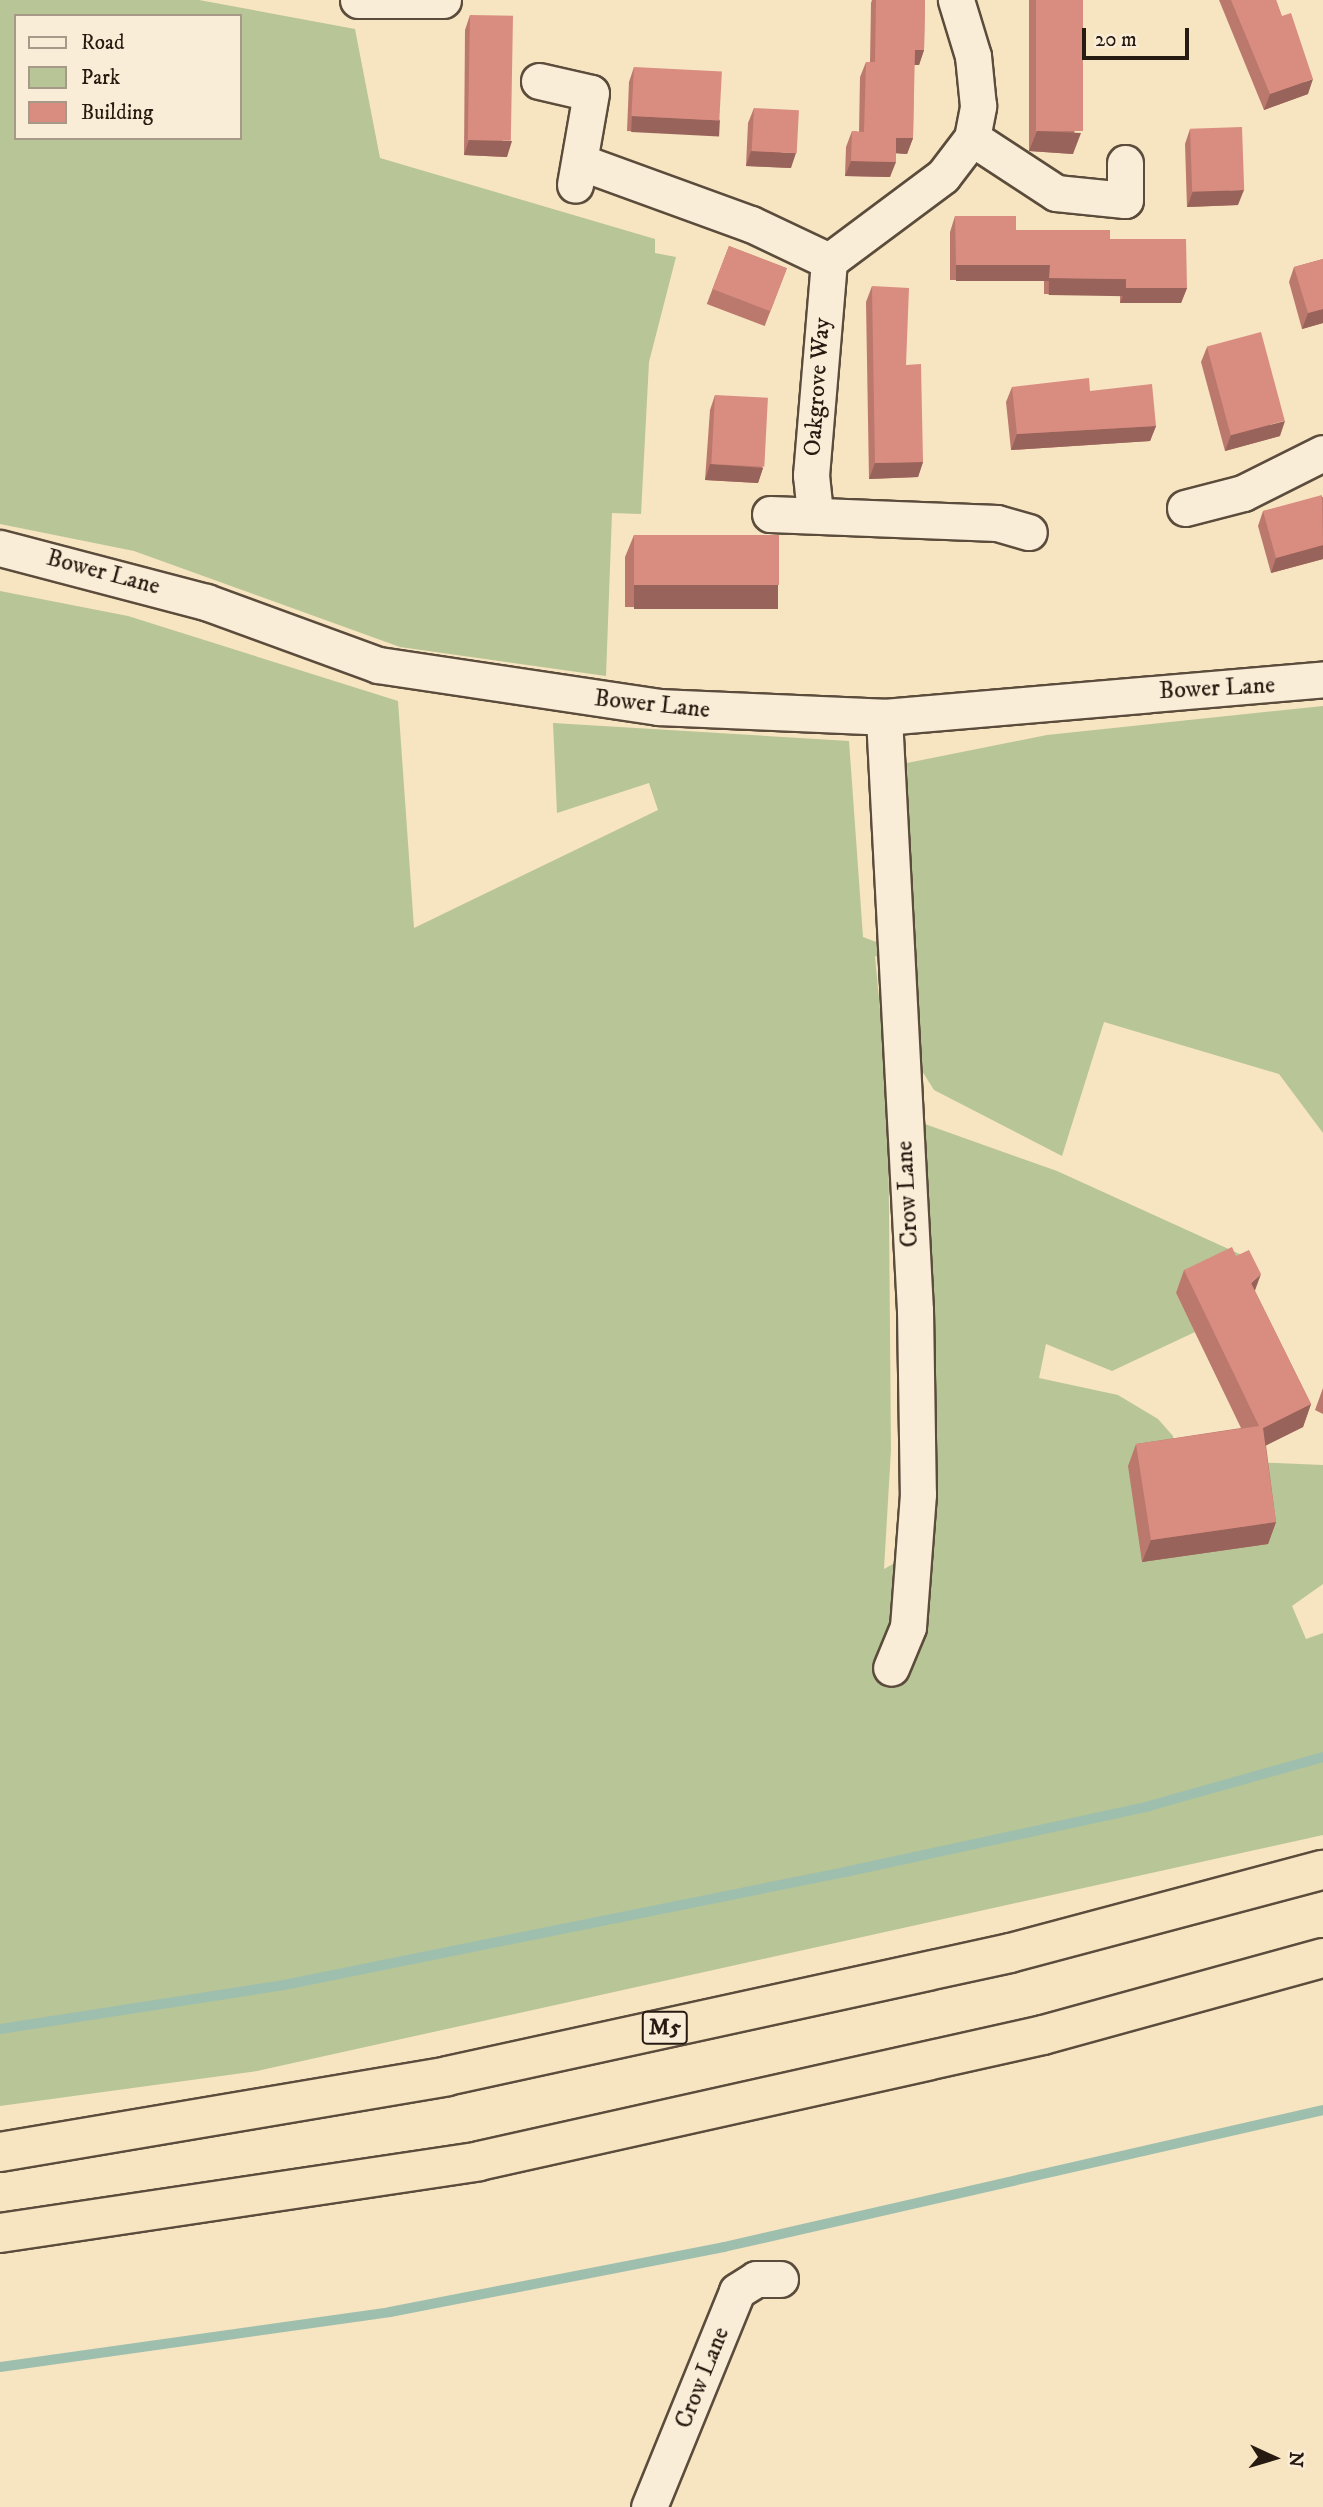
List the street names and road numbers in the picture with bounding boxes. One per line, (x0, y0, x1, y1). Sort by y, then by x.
street label: Oakgrove Way (799, 317, 837, 457)
street label: Bower Lane (43, 544, 163, 602)
street label: Bower Lane (1158, 672, 1276, 706)
street label: Bower Lane (593, 685, 711, 725)
street label: Crow Lane (891, 1140, 925, 1248)
road number: M5 (640, 2008, 690, 2048)
street label: Crow Lane (670, 2323, 736, 2433)

